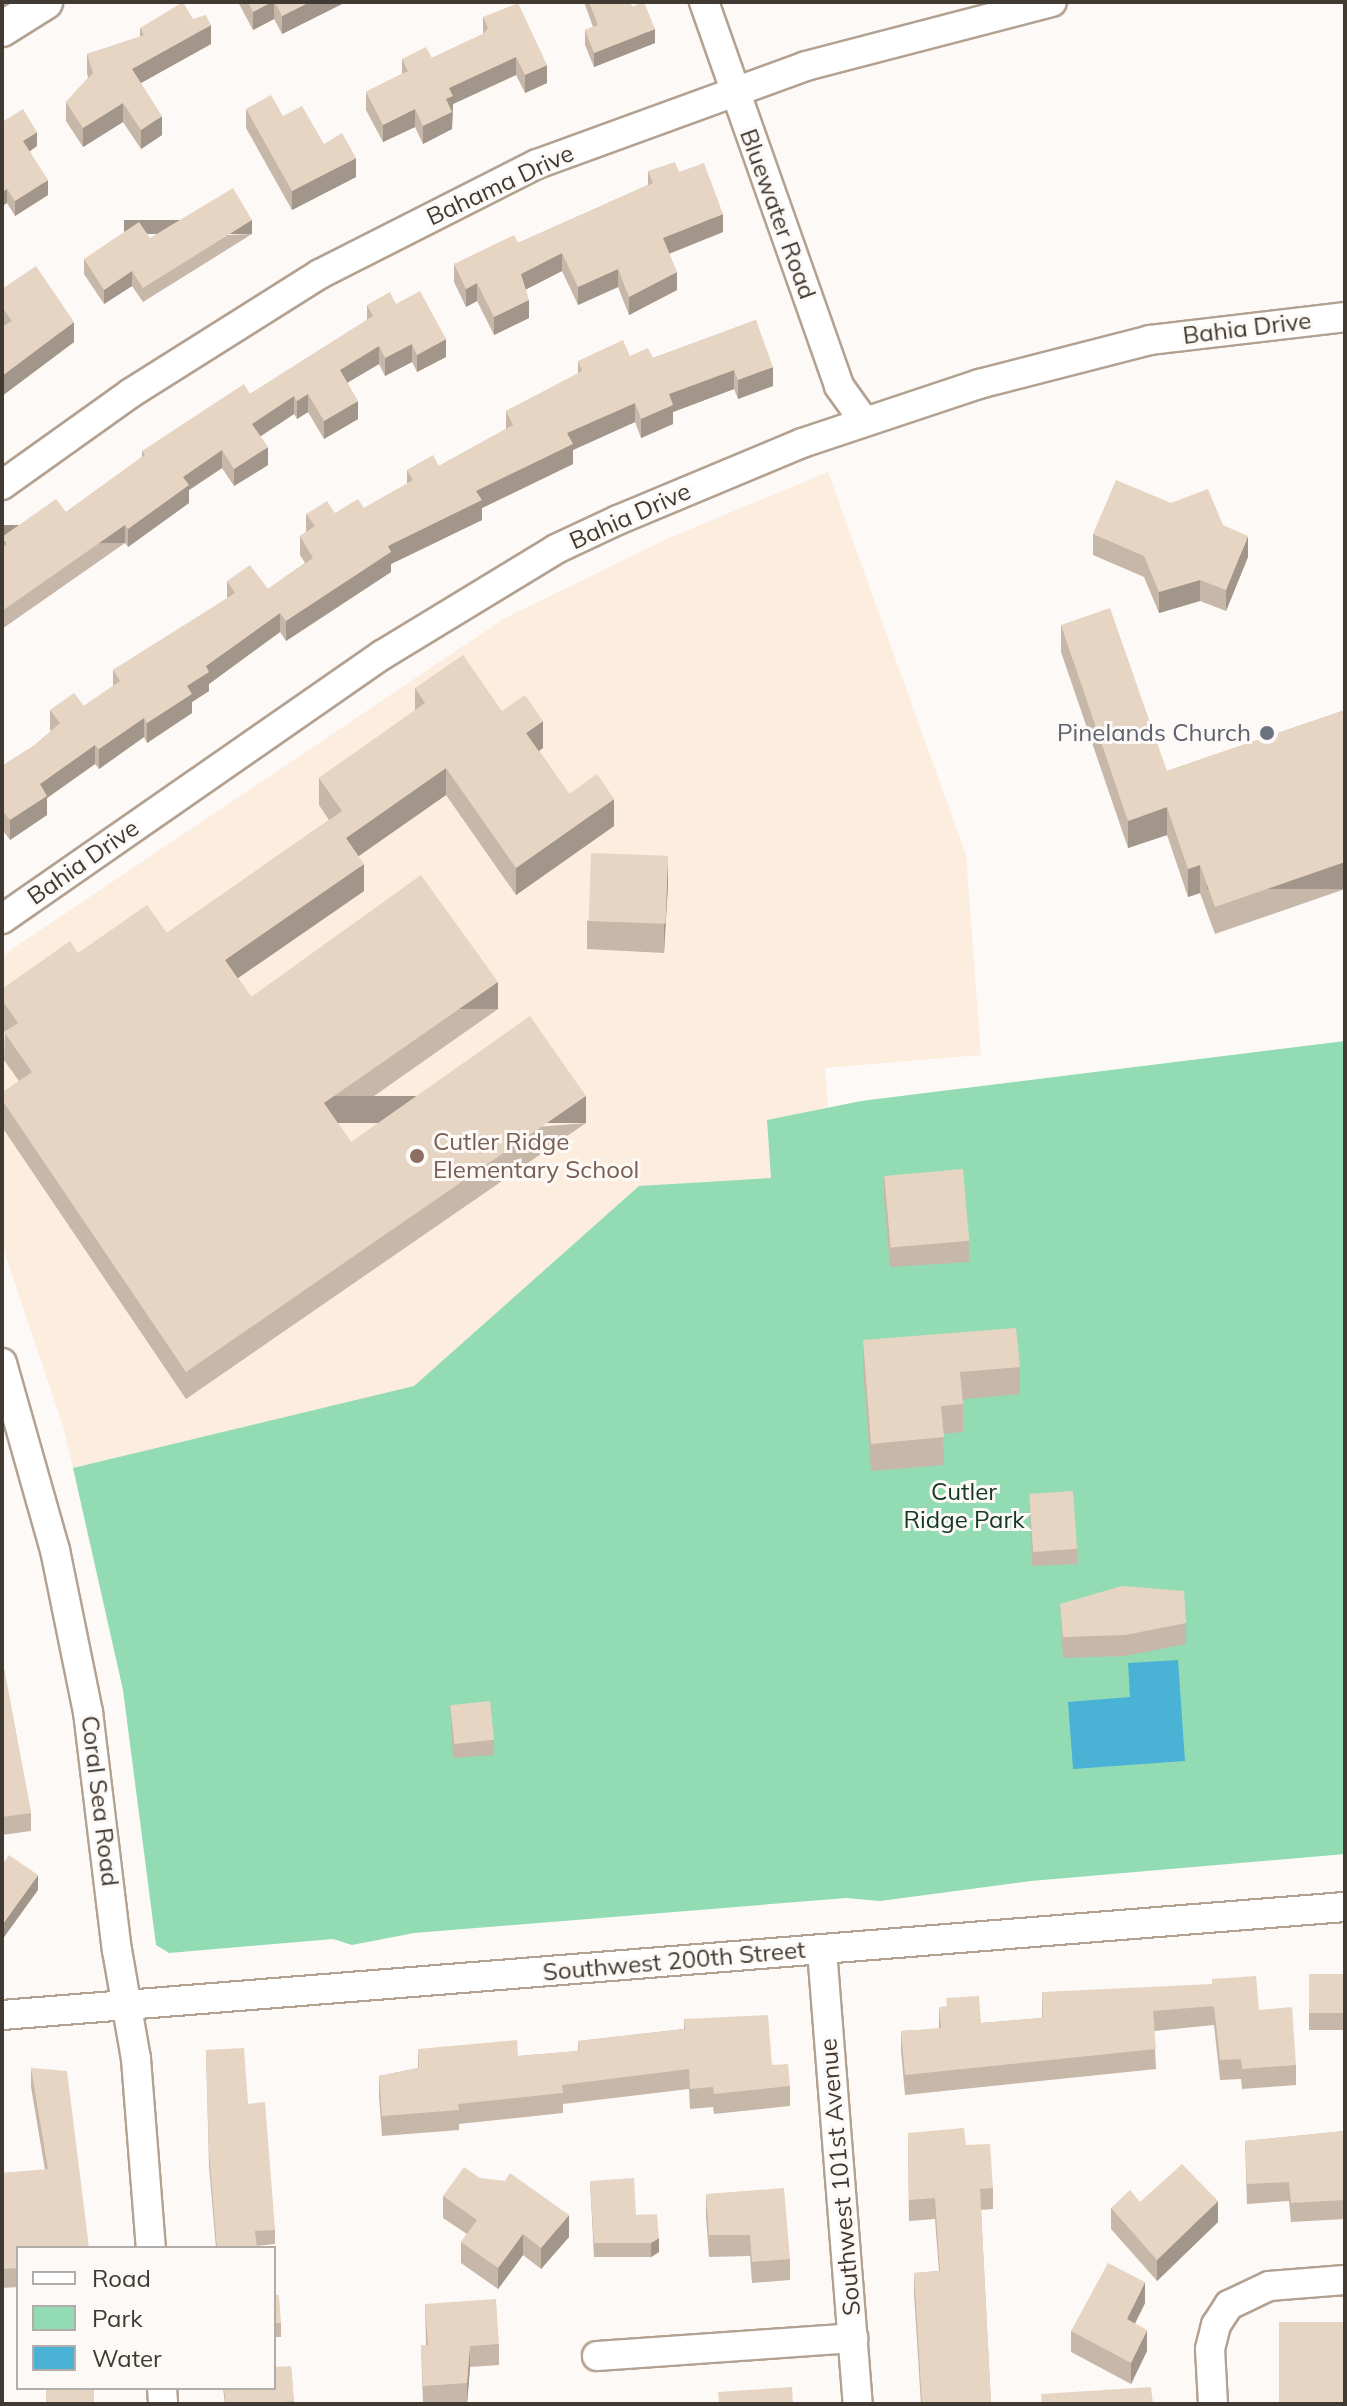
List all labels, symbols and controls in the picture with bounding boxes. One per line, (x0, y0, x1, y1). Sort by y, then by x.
street label: Bluewater Road (734, 125, 822, 303)
street label: Bahama Drive (422, 138, 578, 232)
street label: Bahia Drive (1181, 306, 1313, 350)
street label: Bahia Drive (565, 477, 695, 555)
place label: Pinelands Church (1057, 719, 1251, 747)
marker: Pinelands Church (1258, 724, 1276, 742)
street label: Bahia Drive (22, 813, 144, 911)
place label: Cutler Ridge Elementary School (433, 1128, 639, 1184)
marker: Cutler Ridge Elementary School (408, 1147, 426, 1165)
park label: Cutler Ridge Park (903, 1478, 1025, 1534)
street label: Coral Sea Road (75, 1714, 125, 1888)
street label: Southwest 200th Street (542, 1935, 806, 1987)
street label: Southwest 101st Avenue (814, 2037, 866, 2317)
legend (16, 2246, 276, 2390)
text: Road (92, 2263, 151, 2293)
text: Park (92, 2303, 143, 2333)
text: Water (92, 2343, 162, 2373)

